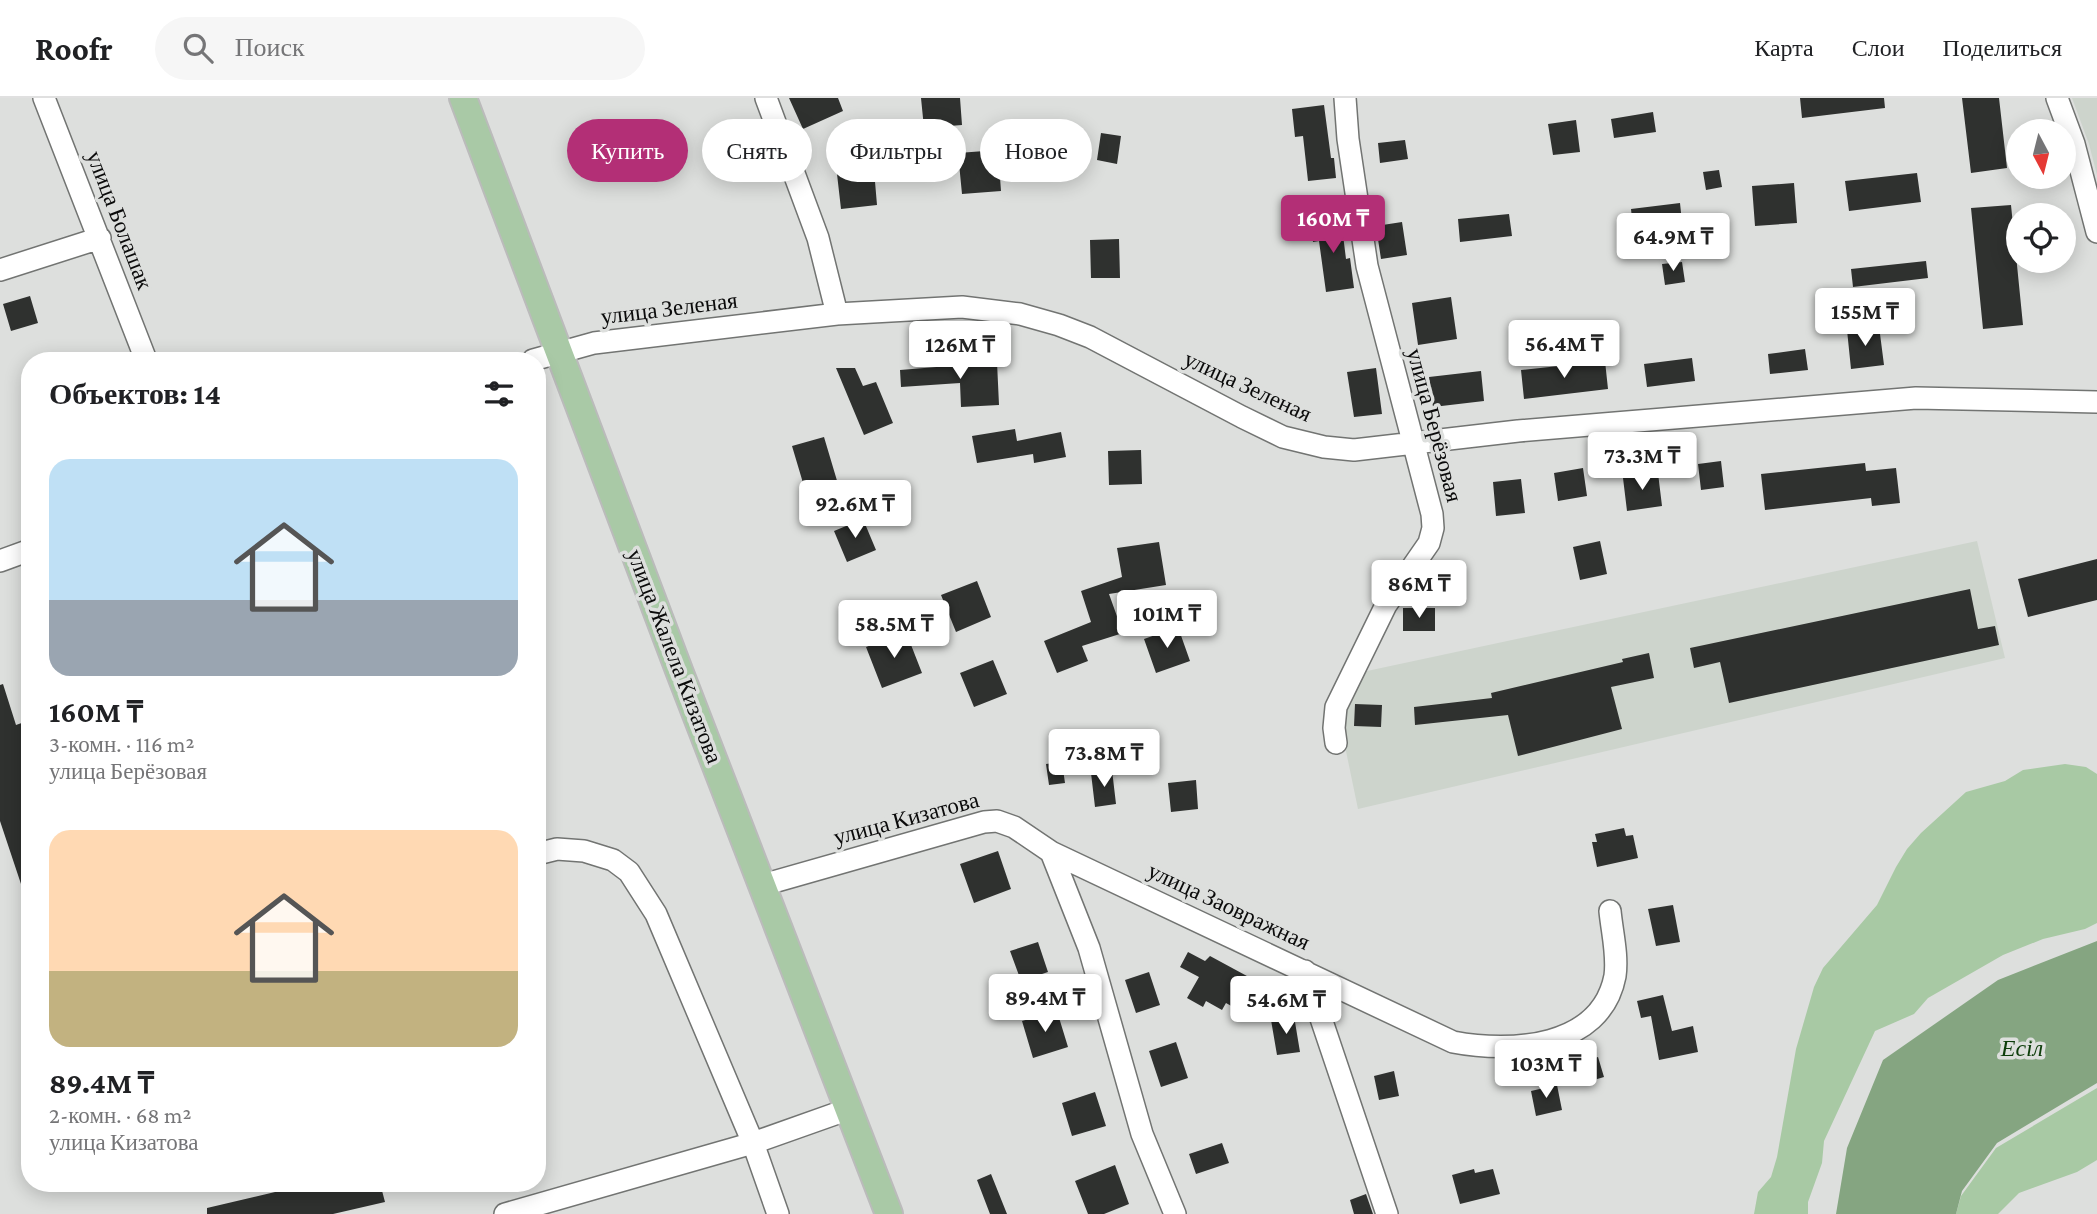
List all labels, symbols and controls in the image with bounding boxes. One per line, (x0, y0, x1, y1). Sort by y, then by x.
search box (155, 17, 645, 80)
icon: search (179, 29, 217, 67)
text: Roofr (35, 30, 113, 67)
text: Поиск (235, 33, 305, 62)
text: Карта (1754, 34, 1814, 61)
text: Слои (1852, 34, 1905, 61)
text: Поделиться (1943, 34, 2062, 61)
chip: Купить (567, 119, 688, 182)
chip: Снять (702, 119, 812, 182)
chip: Фильтры (826, 119, 966, 182)
chip: Новое (980, 119, 1092, 182)
north arrow (2006, 119, 2076, 189)
map controls (2006, 119, 2076, 273)
street label: улица Болашак (82, 147, 159, 294)
pin: 160M ₸ (1276, 195, 1390, 255)
button: locate (2006, 203, 2076, 273)
text: 160M ₸ (1297, 205, 1369, 231)
pin: 64.9M ₸ (1608, 214, 1738, 273)
text: 64.9M ₸ (1633, 223, 1713, 249)
street label: улица Зеленая (599, 287, 739, 329)
pin: 155M ₸ (1808, 288, 1922, 348)
text: 155M ₸ (1831, 298, 1899, 324)
pin: 56.4M ₸ (1499, 320, 1629, 380)
pin: 126M ₸ (903, 322, 1017, 381)
text: 56.4M ₸ (1524, 330, 1604, 356)
text: 126M ₸ (925, 331, 995, 357)
street label: улица Зеленая (1180, 345, 1316, 427)
street label: улица Берёзовая (1402, 345, 1468, 505)
icon: filters (480, 375, 518, 413)
text: Объектов: 14 (49, 377, 221, 410)
pin: 73.3M ₸ (1577, 432, 1707, 492)
text: 73.3M ₸ (1604, 442, 1680, 468)
pin: 92.6M ₸ (790, 480, 920, 540)
text: 92.6M ₸ (815, 490, 895, 516)
icon: home (221, 504, 347, 630)
street label: улица Жалела Кизатова (622, 545, 728, 767)
pin: 86M ₸ (1370, 560, 1468, 620)
text: 86M ₸ (1388, 570, 1450, 596)
pin: 101M ₸ (1110, 590, 1224, 650)
text: 101M ₸ (1133, 600, 1201, 626)
pin: 58.5M ₸ (829, 601, 959, 660)
text: 58.5M ₸ (854, 610, 934, 636)
text: 160M ₸ (49, 695, 143, 728)
pin: 73.8M ₸ (1039, 730, 1169, 789)
text: 3-комн. · 116 m² (49, 731, 194, 757)
text: 73.8M ₸ (1065, 739, 1143, 765)
text: улица Берёзовая (49, 758, 207, 784)
street label: улица Кизатова (830, 786, 982, 850)
street label: улица Заовражная (1144, 857, 1315, 955)
icon: home (221, 875, 347, 1001)
pin: 89.4M ₸ (980, 974, 1110, 1034)
pin: 54.6M ₸ (1221, 976, 1351, 1036)
text: 89.4M ₸ (1005, 984, 1085, 1010)
text: 54.6M ₸ (1246, 986, 1326, 1012)
water label: Есіл (2000, 1034, 2043, 1061)
pin: 103M ₸ (1489, 1040, 1603, 1100)
text: 103M ₸ (1511, 1050, 1581, 1076)
text: 89.4M ₸ (49, 1066, 154, 1099)
text: 2-комн. · 68 m² (49, 1102, 192, 1128)
text: улица Кизатова (49, 1129, 198, 1155)

